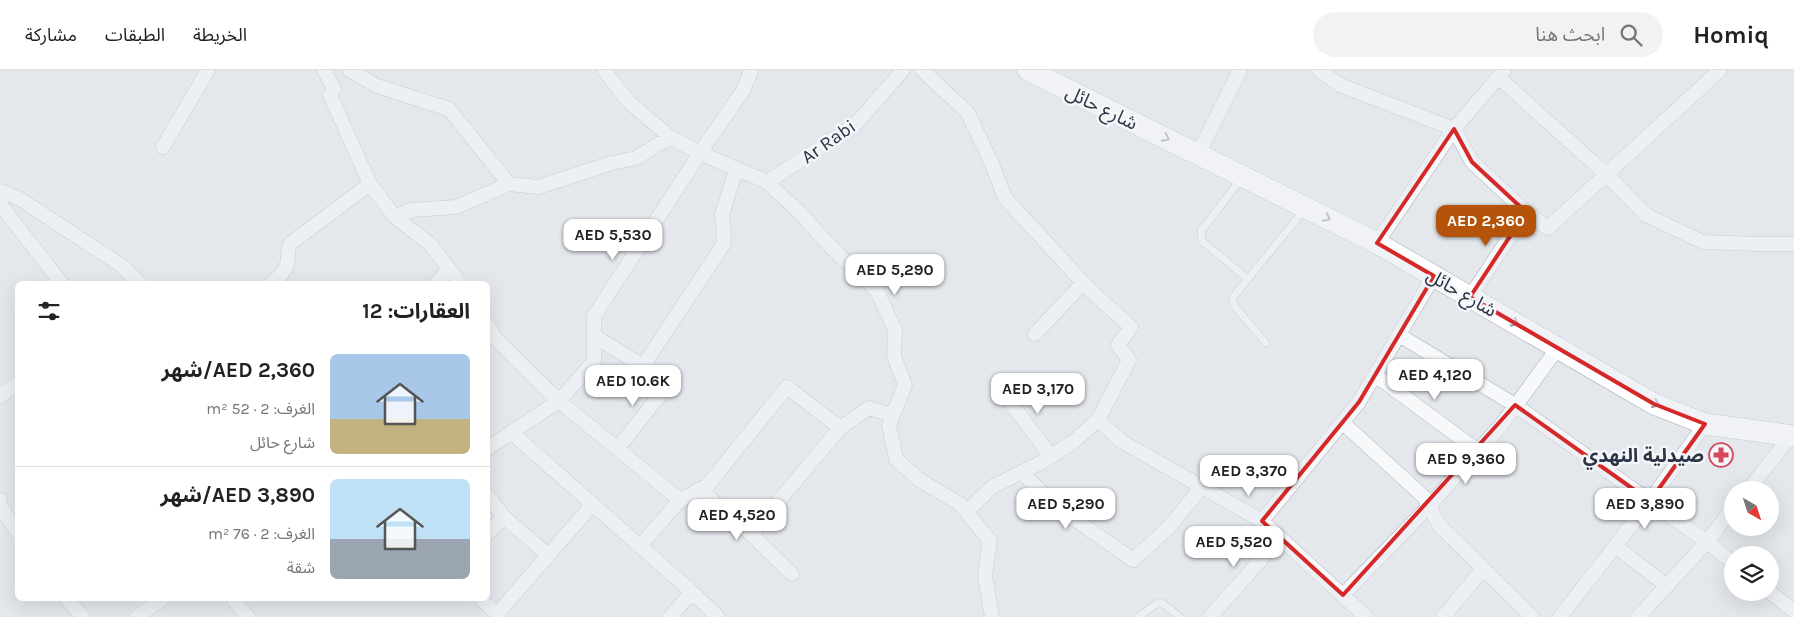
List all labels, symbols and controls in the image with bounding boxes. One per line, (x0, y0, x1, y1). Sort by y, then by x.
search box (1313, 12, 1663, 57)
icon: search (1617, 21, 1645, 49)
text: Homiq (1693, 21, 1769, 49)
text: مشاركة (25, 24, 77, 46)
text: الطبقات (105, 24, 165, 46)
text: الخريطة (193, 24, 247, 46)
text: ابحث هنا (1535, 24, 1605, 46)
street label: شارع حائل (1061, 81, 1141, 137)
street label: Ar Rabi (797, 115, 860, 168)
one-way arrow (1161, 132, 1170, 143)
pin: AED 2,360 (1429, 204, 1543, 247)
text: AED 2,360 (1447, 211, 1525, 230)
one-way arrow (1322, 212, 1331, 222)
pin: AED 5,530 (556, 218, 670, 261)
text: AED 5,530 (574, 225, 652, 244)
pin: AED 5,290 (838, 254, 952, 296)
text: AED 5,290 (856, 260, 934, 279)
street label: شارع حائل (1422, 264, 1500, 323)
icon: filters (35, 297, 63, 325)
text: العقارات: 12 (362, 299, 470, 323)
one-way arrow (1510, 317, 1519, 327)
text: AED 2,360/شهر (161, 358, 315, 382)
pin: AED 4,120 (1378, 358, 1492, 401)
pin: AED 10.6K (576, 364, 690, 407)
text: AED 4,120 (1398, 365, 1472, 384)
text: AED 10.6K (596, 371, 670, 390)
pin: AED 3,170 (981, 372, 1095, 415)
icon: home (370, 374, 430, 434)
text: AED 3,170 (1002, 379, 1074, 398)
one-way arrow (1651, 398, 1660, 408)
text: الغرف: 2 · 52 m² (206, 399, 315, 418)
text: شارع حائل (250, 433, 315, 452)
pin: AED 9,360 (1409, 442, 1523, 485)
pharmacy icon: صيدلية النهدي (1708, 442, 1734, 468)
place label: صيدلية النهدي (1583, 445, 1704, 470)
text: AED 9,360 (1427, 449, 1505, 468)
pin: AED 3,370 (1192, 454, 1306, 497)
text: AED 3,370 (1211, 461, 1287, 480)
north arrow (1724, 481, 1779, 536)
map controls (1724, 481, 1779, 601)
text: AED 3,890/شهر (160, 483, 315, 507)
pin: AED 5,290 (1009, 488, 1123, 530)
pin: AED 3,890 (1588, 488, 1702, 530)
text: AED 5,290 (1027, 494, 1105, 513)
text: AED 3,890 (1606, 494, 1684, 513)
pin: AED 4,520 (680, 498, 794, 541)
icon: home (370, 499, 430, 559)
text: AED 4,520 (698, 505, 776, 524)
text: الغرف: 2 · 76 m² (208, 524, 315, 543)
pin: AED 5,520 (1177, 526, 1291, 568)
text: AED 5,520 (1196, 532, 1272, 551)
button: layers (1724, 546, 1779, 601)
text: شقة (287, 558, 315, 577)

